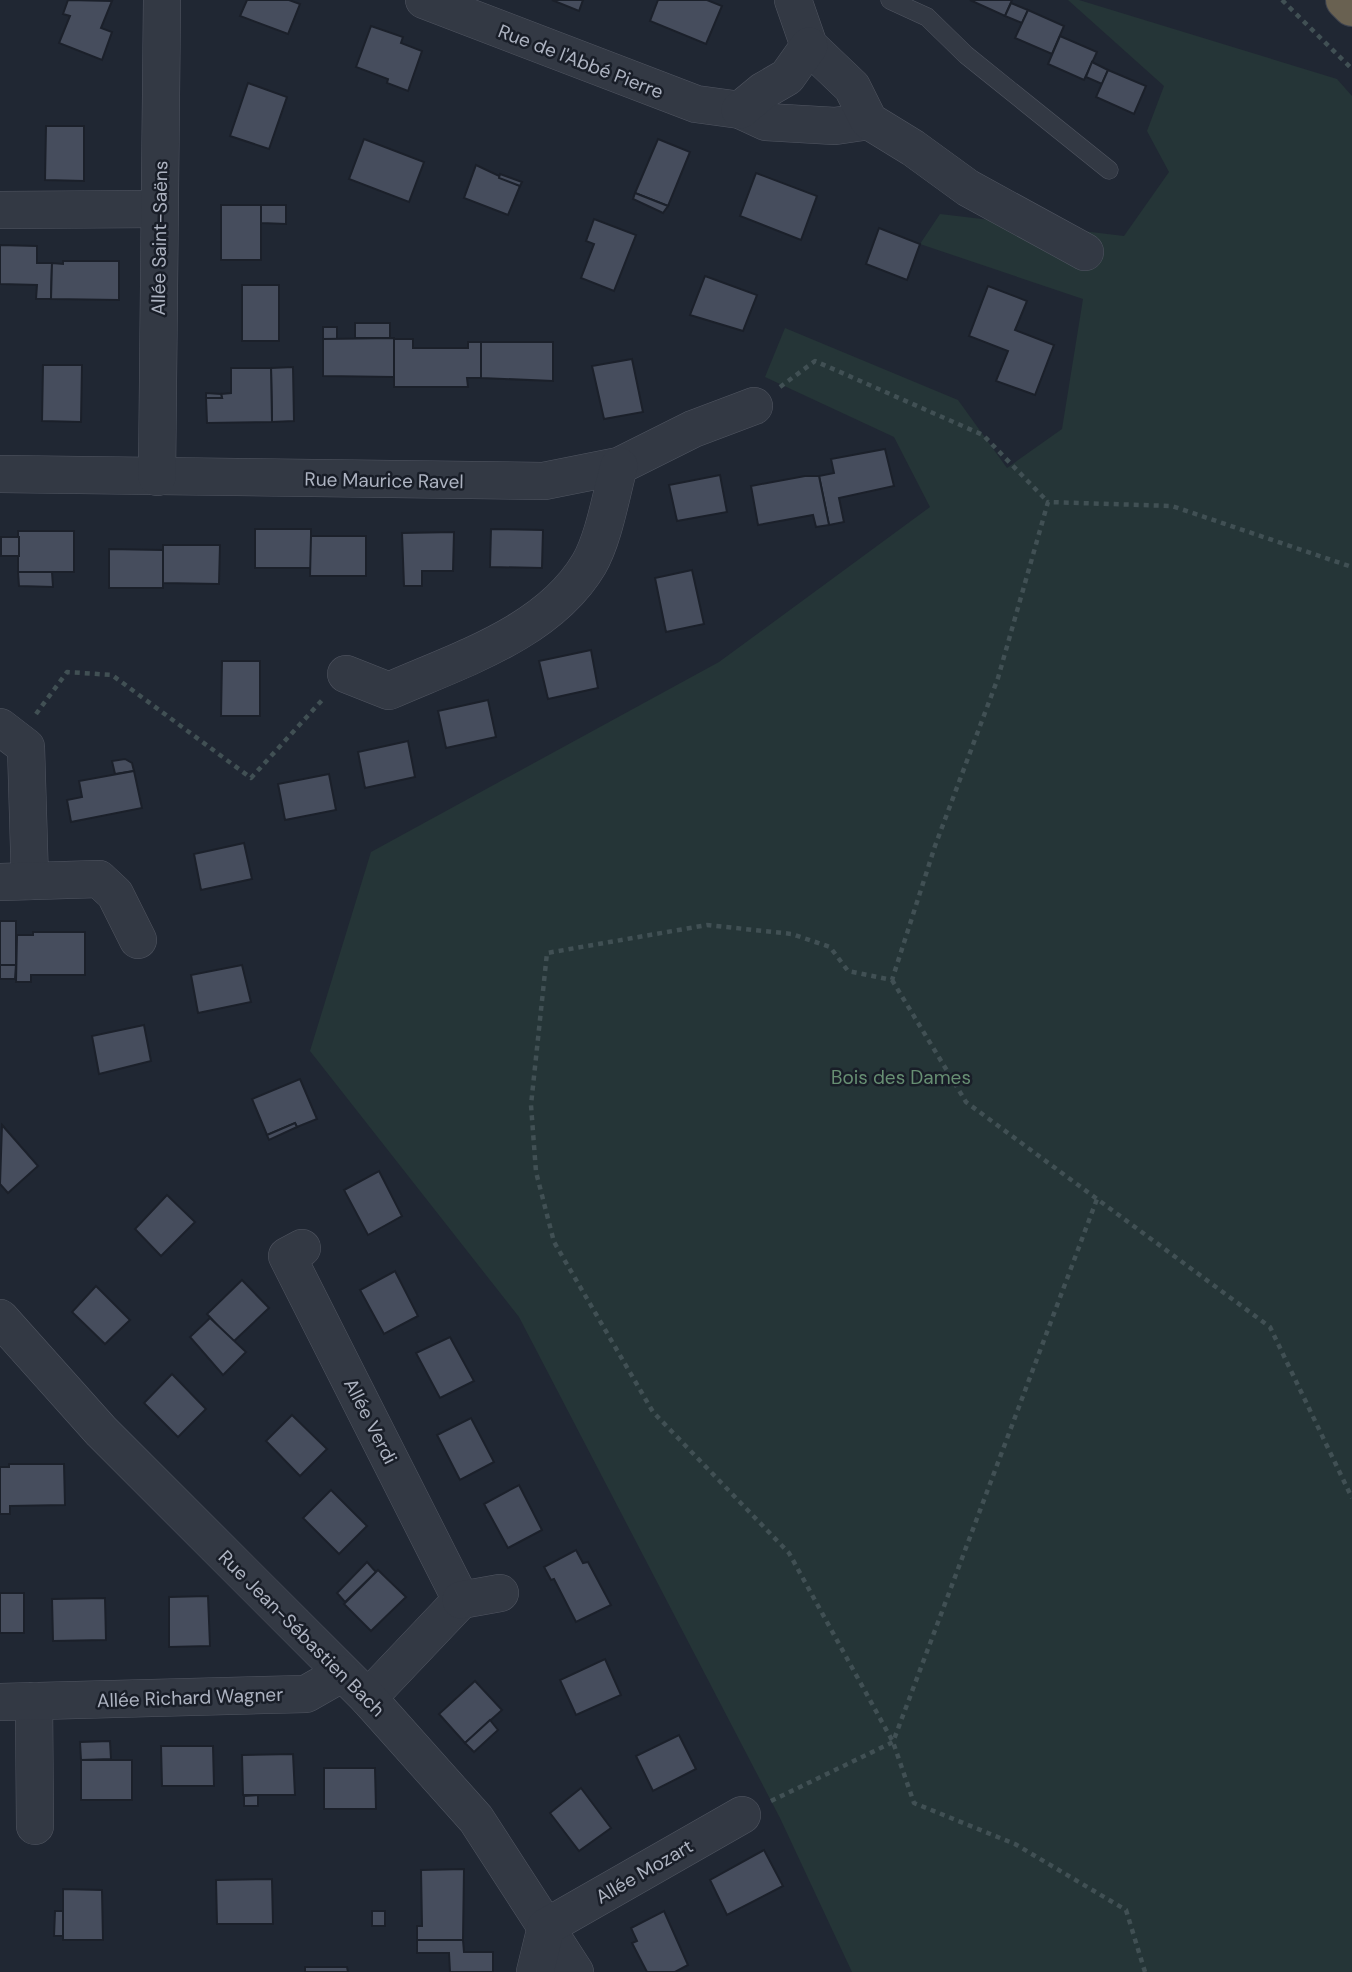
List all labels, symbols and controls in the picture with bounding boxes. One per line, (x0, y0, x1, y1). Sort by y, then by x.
street label: Rue de l'Abbé Pierre (495, 18, 667, 104)
street label: Allée Saint-Saëns (146, 160, 173, 316)
street label: Rue Maurice Ravel (304, 467, 464, 494)
park label: Bois des Dames (831, 1065, 971, 1090)
street label: Allée Verdi (338, 1374, 403, 1468)
street label: Rue Jean-Sébastien Bach (213, 1545, 390, 1722)
street label: Allée Richard Wagner (96, 1682, 284, 1713)
street label: Allée Mozart (591, 1833, 697, 1909)

